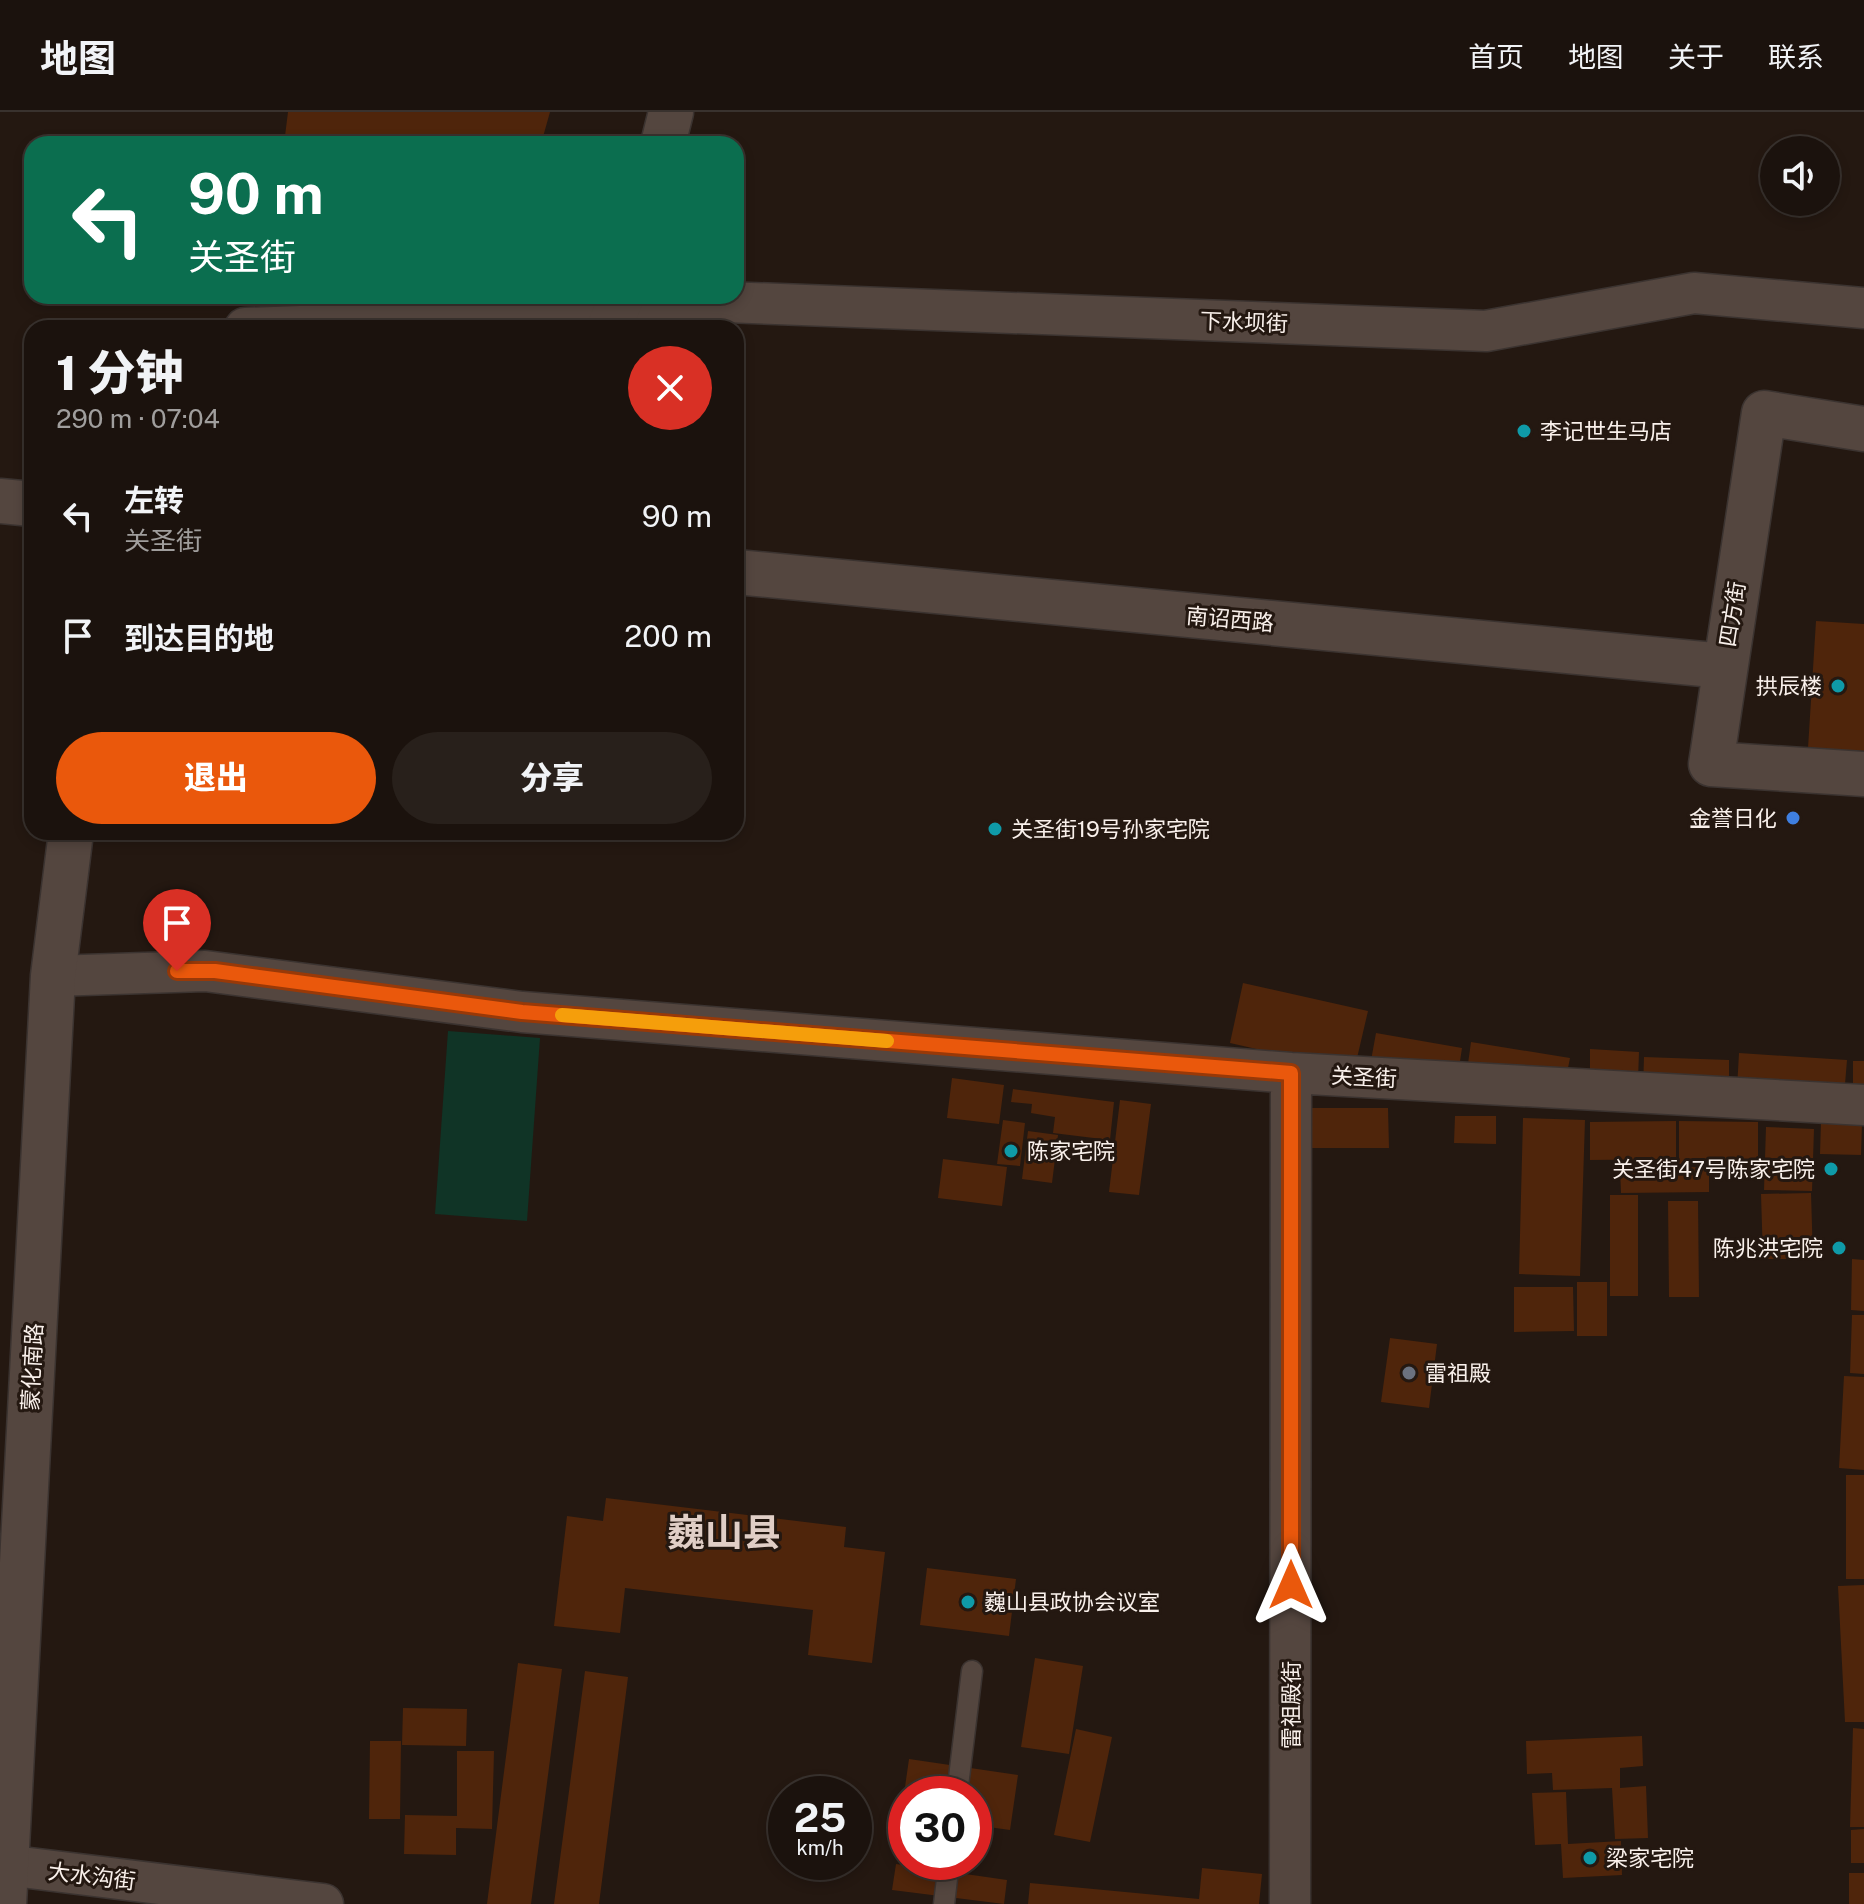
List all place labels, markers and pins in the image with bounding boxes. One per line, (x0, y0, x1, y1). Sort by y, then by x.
place label: 李记世生马店 (1540, 418, 1672, 444)
marker: 李记世生马店 (1515, 422, 1533, 440)
place label: 拱辰楼 (1756, 673, 1822, 699)
marker: 拱辰楼 (1829, 677, 1847, 695)
place label: 金誉日化 (1689, 805, 1777, 831)
marker: 金誉日化 (1784, 809, 1802, 827)
place label: 关圣街19号孙家宅院 (1011, 816, 1210, 842)
marker: 关圣街19号孙家宅院 (986, 820, 1004, 838)
pin (143, 889, 211, 971)
place label: 陈家宅院 (1027, 1138, 1115, 1164)
marker: 陈家宅院 (1002, 1142, 1020, 1160)
place label: 关圣街47号陈家宅院 (1612, 1156, 1815, 1182)
marker: 关圣街47号陈家宅院 (1822, 1160, 1840, 1178)
place label: 陈兆洪宅院 (1713, 1235, 1823, 1261)
marker: 陈兆洪宅院 (1830, 1239, 1848, 1257)
place label: 雷祖殿 (1425, 1360, 1491, 1386)
marker: 雷祖殿 (1400, 1364, 1418, 1382)
place label: 巍山县政协会议室 (984, 1589, 1160, 1615)
marker: 巍山县政协会议室 (959, 1593, 977, 1611)
place label: 梁家宅院 (1606, 1845, 1694, 1871)
marker: 梁家宅院 (1581, 1849, 1599, 1867)

